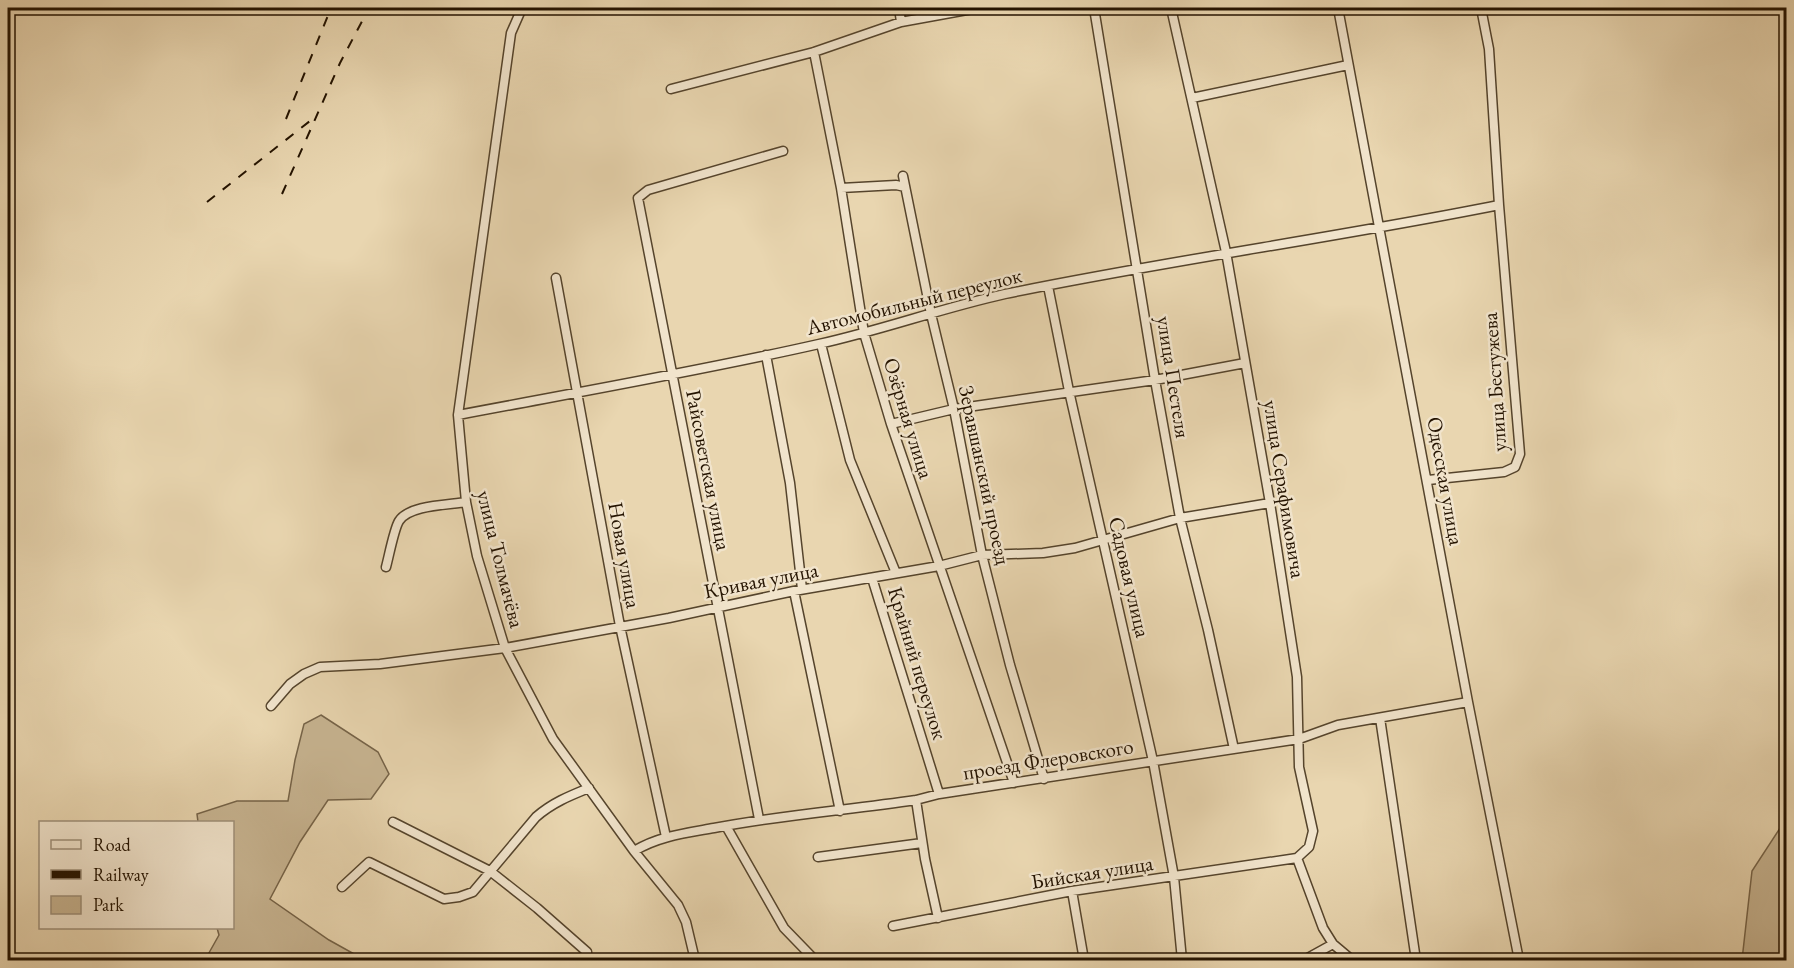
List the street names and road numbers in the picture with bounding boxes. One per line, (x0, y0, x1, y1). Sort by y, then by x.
street label: Автомобильный переулок (802, 261, 1025, 341)
street label: улица Бестужева (1476, 311, 1512, 453)
street label: улица Пестеля (1151, 314, 1197, 440)
street label: Озёрная улица (878, 354, 940, 482)
street label: Зеравшанский проезд (953, 383, 1017, 567)
street label: Райсоветская улица (680, 387, 738, 553)
street label: улица Серафимовича (1258, 398, 1312, 581)
street label: Одесская улица (1421, 415, 1471, 548)
street label: улица Толмачёва (471, 487, 531, 631)
street label: Новая улица (602, 500, 648, 611)
street label: Садовая улица (1103, 514, 1157, 641)
street label: Кривая улица (702, 556, 821, 604)
street label: Крайний переулок (882, 583, 954, 743)
street label: проезд Флеровского (961, 732, 1135, 786)
street label: Бийская улица (1029, 849, 1156, 895)

